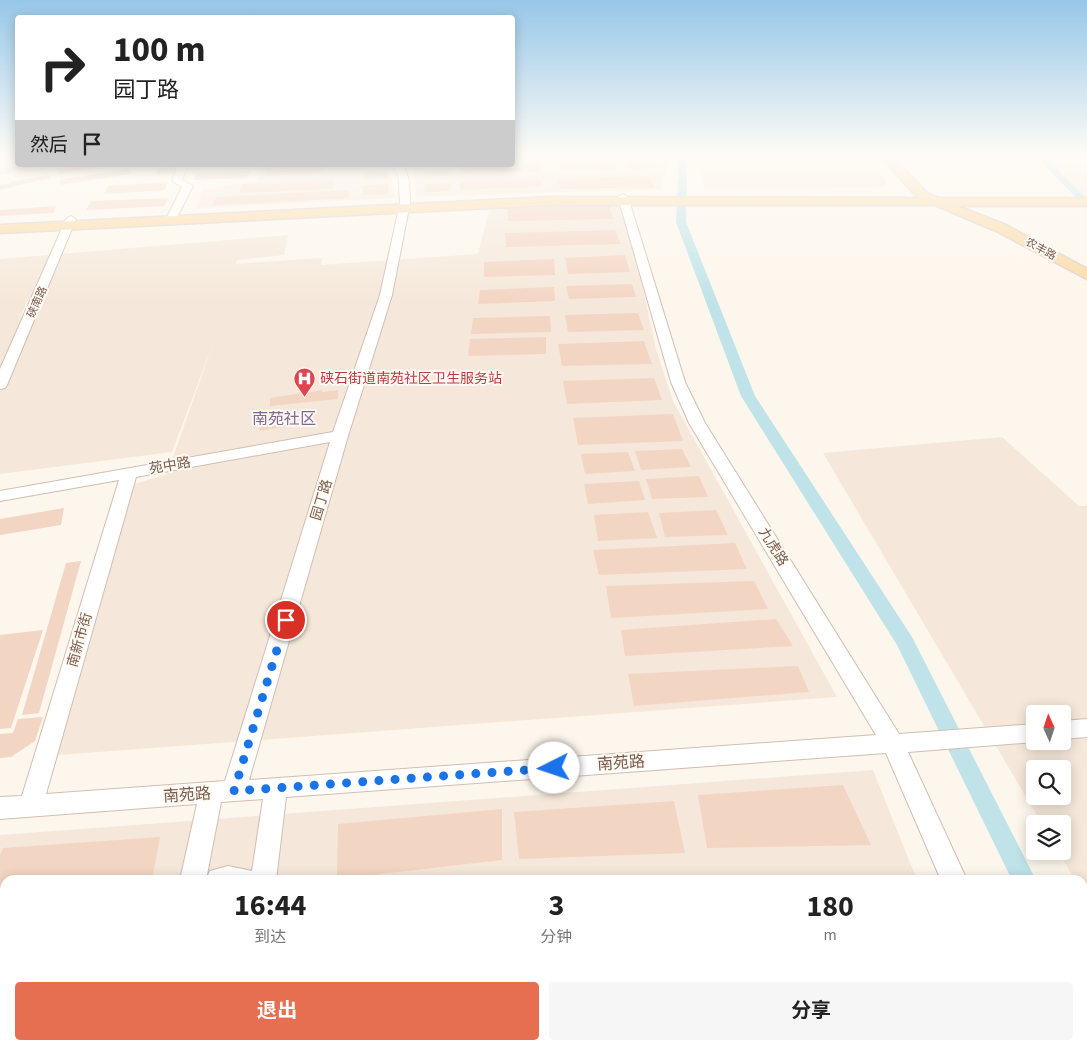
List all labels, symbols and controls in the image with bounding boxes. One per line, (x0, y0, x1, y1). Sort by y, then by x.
text: 100 m (113, 25, 205, 75)
icon: right (30, 35, 95, 100)
text: 园丁路 (113, 74, 179, 106)
icon: arrive (78, 130, 106, 158)
text: 然后 (30, 132, 68, 159)
street label: 农丰路 (1023, 234, 1059, 264)
street label: 硖南路 (23, 284, 51, 320)
hospital icon: 硖石街道南苑社区卫生服务站 (292, 367, 316, 398)
place label: 硖石街道南苑社区卫生服务站 (320, 369, 502, 389)
district label: 南苑社区 (252, 408, 316, 430)
street label: 苑中路 (148, 453, 192, 479)
street label: 园丁路 (306, 477, 338, 523)
street label: 九虎路 (753, 524, 793, 570)
pin (265, 599, 307, 641)
icon: arrive (272, 606, 300, 634)
street label: 南新市街 (63, 610, 97, 670)
north arrow (1026, 705, 1071, 750)
map controls (1026, 705, 1071, 860)
position arrow (527, 741, 579, 793)
street label: 南苑路 (596, 750, 646, 776)
button: search (1026, 760, 1071, 805)
street label: 南苑路 (162, 782, 212, 808)
button: layers (1026, 815, 1071, 860)
text: 16:44 (234, 884, 306, 927)
text: 3 (548, 884, 564, 927)
text: 180 (806, 885, 854, 928)
text: m (824, 924, 837, 946)
text: 到达 (254, 926, 286, 948)
text: 分钟 (540, 926, 572, 948)
button: 退出 (15, 982, 539, 1040)
button: 分享 (549, 982, 1073, 1040)

